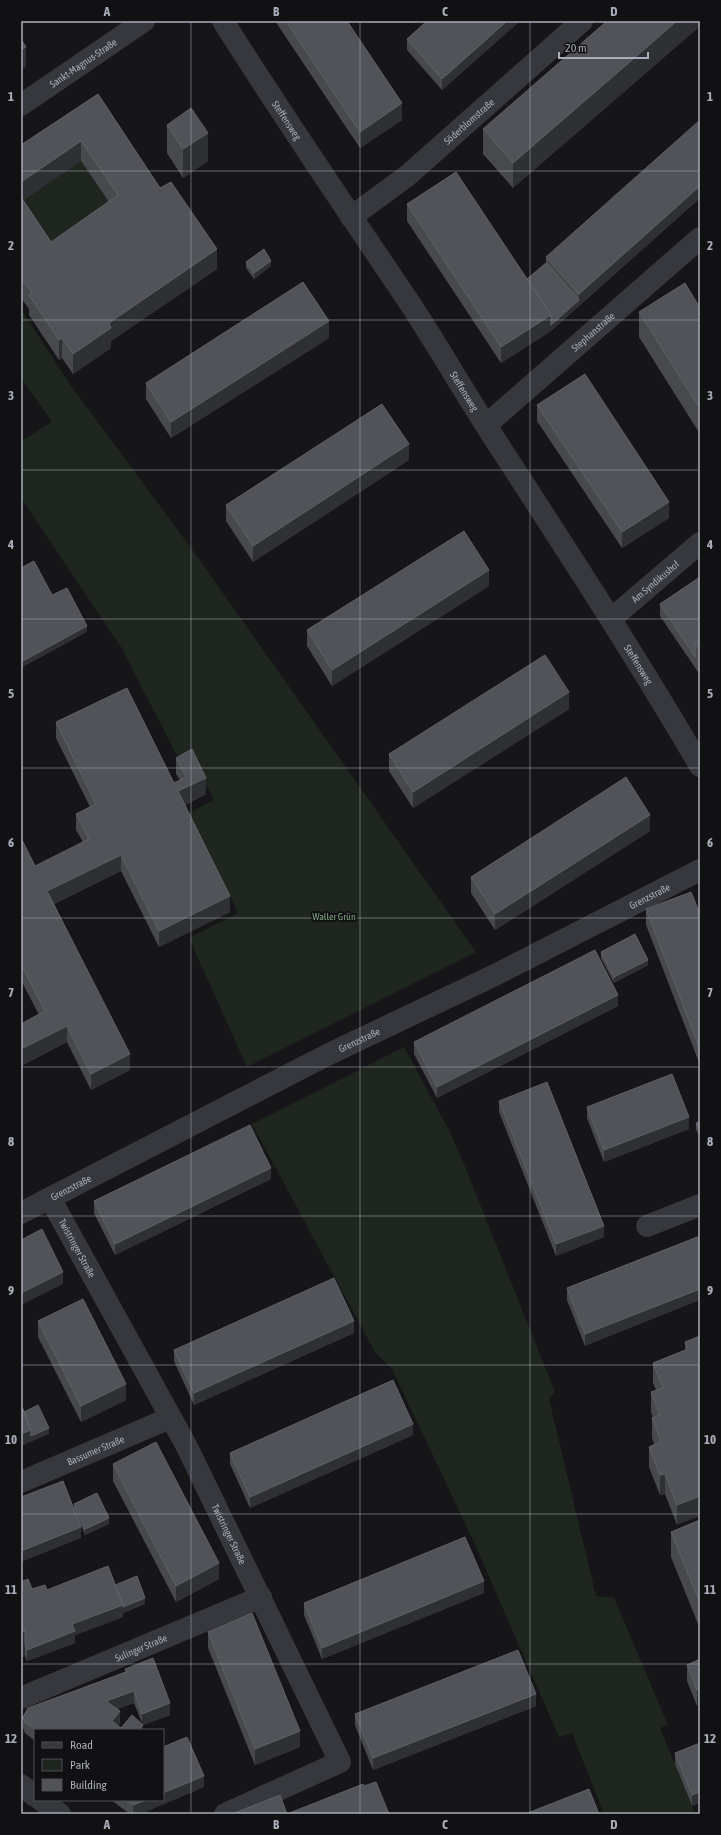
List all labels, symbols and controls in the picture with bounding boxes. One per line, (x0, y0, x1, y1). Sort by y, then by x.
text: A (103, 4, 111, 19)
text: B (273, 4, 280, 19)
text: C (442, 4, 448, 19)
text: D (610, 4, 618, 19)
scale bar (559, 34, 648, 60)
street label: Sankt-Magnus-Straße (47, 36, 119, 89)
text: 20 m (565, 41, 587, 55)
text: 1 (8, 89, 14, 104)
text: 1 (707, 89, 713, 104)
street label: Söderblomstraße (441, 96, 497, 146)
street label: Steffensweg (270, 99, 304, 142)
text: 2 (8, 238, 14, 253)
text: 2 (707, 238, 713, 253)
street label: Stephanstraße (569, 309, 617, 353)
street label: Steffensweg (448, 369, 481, 414)
text: 3 (8, 388, 14, 403)
text: 3 (707, 388, 713, 403)
text: 4 (7, 537, 14, 552)
text: 4 (706, 537, 713, 552)
street label: Am Syndikushof (629, 558, 681, 605)
street label: Steffensweg (622, 642, 656, 687)
text: 5 (8, 686, 14, 701)
text: 5 (707, 686, 713, 701)
text: 6 (8, 835, 14, 850)
text: 6 (707, 835, 713, 850)
street label: Grenzstraße (627, 881, 672, 911)
park label: Waller Grün (312, 911, 356, 922)
text: 7 (8, 985, 14, 1000)
text: 7 (707, 985, 713, 1000)
street label: Grenzstraße (337, 1025, 382, 1054)
text: 8 (8, 1134, 14, 1149)
text: 8 (707, 1134, 713, 1149)
street label: Grenzstraße (49, 1172, 93, 1202)
street label: Twistringer Straße (57, 1217, 98, 1280)
text: 9 (8, 1283, 14, 1298)
text: 9 (707, 1283, 713, 1298)
text: 10 (5, 1432, 17, 1447)
text: 10 (704, 1432, 716, 1447)
street label: Bassumer Straße (65, 1433, 126, 1467)
street label: Twistringer Straße (210, 1502, 249, 1566)
text: 11 (5, 1582, 17, 1597)
text: 11 (704, 1582, 716, 1597)
street label: Sulinger Straße (113, 1632, 169, 1663)
legend (34, 1729, 164, 1801)
text: 12 (5, 1731, 17, 1746)
text: 12 (704, 1731, 716, 1746)
text: Road (70, 1738, 93, 1752)
text: Park (70, 1758, 91, 1772)
text: Building (70, 1778, 108, 1792)
text: A (103, 1817, 111, 1832)
text: B (273, 1817, 280, 1832)
text: C (442, 1817, 448, 1832)
text: D (610, 1817, 618, 1832)

